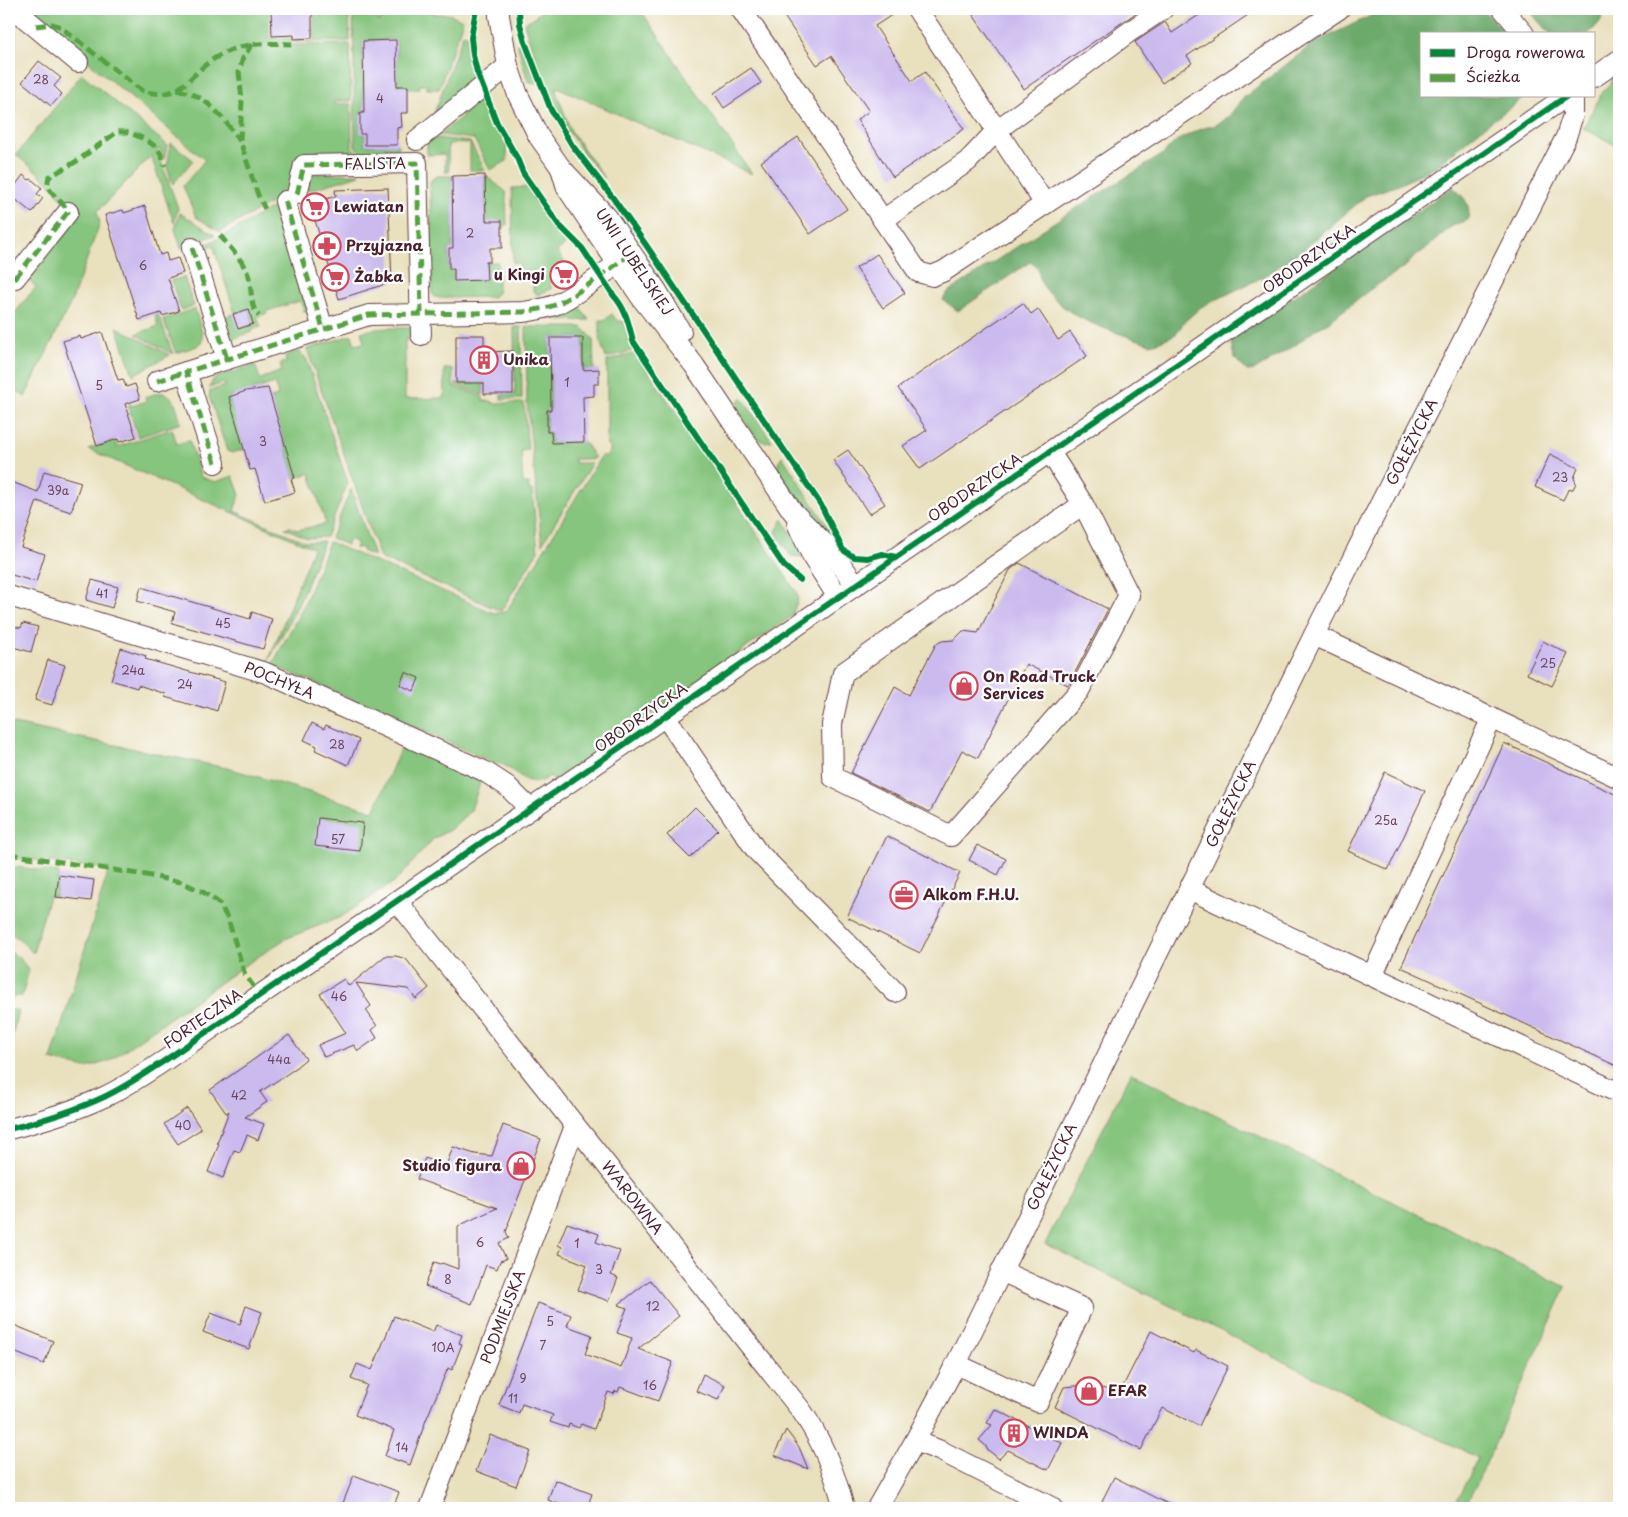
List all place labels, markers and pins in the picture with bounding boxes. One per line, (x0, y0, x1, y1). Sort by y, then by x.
supermarket icon: Lewiatan (300, 192, 330, 222)
place label: Lewiatan (334, 194, 404, 217)
pharmacy icon: Przyjazna (312, 231, 342, 261)
place label: Przyjazna (346, 233, 423, 256)
supermarket icon: u Kingi (549, 260, 579, 290)
supermarket icon: Żabka (320, 262, 350, 292)
place label: u Kingi (494, 262, 545, 285)
place label: Żabka (354, 264, 403, 287)
building icon: Unika (469, 345, 499, 375)
place label: Unika (503, 347, 549, 370)
place label: On Road Truck Services (983, 664, 1096, 704)
shop icon: On Road Truck Services (949, 671, 979, 701)
office icon: Alkom F.H.U. (889, 880, 919, 910)
place label: Alkom F.H.U. (923, 882, 1019, 905)
shop icon: Studio figura (506, 1151, 536, 1181)
place label: Studio figura (403, 1153, 503, 1176)
shop icon: EFAR (1074, 1376, 1104, 1406)
place label: EFAR (1108, 1378, 1147, 1401)
building icon: WINDA (999, 1418, 1029, 1448)
place label: WINDA (1033, 1420, 1089, 1443)

